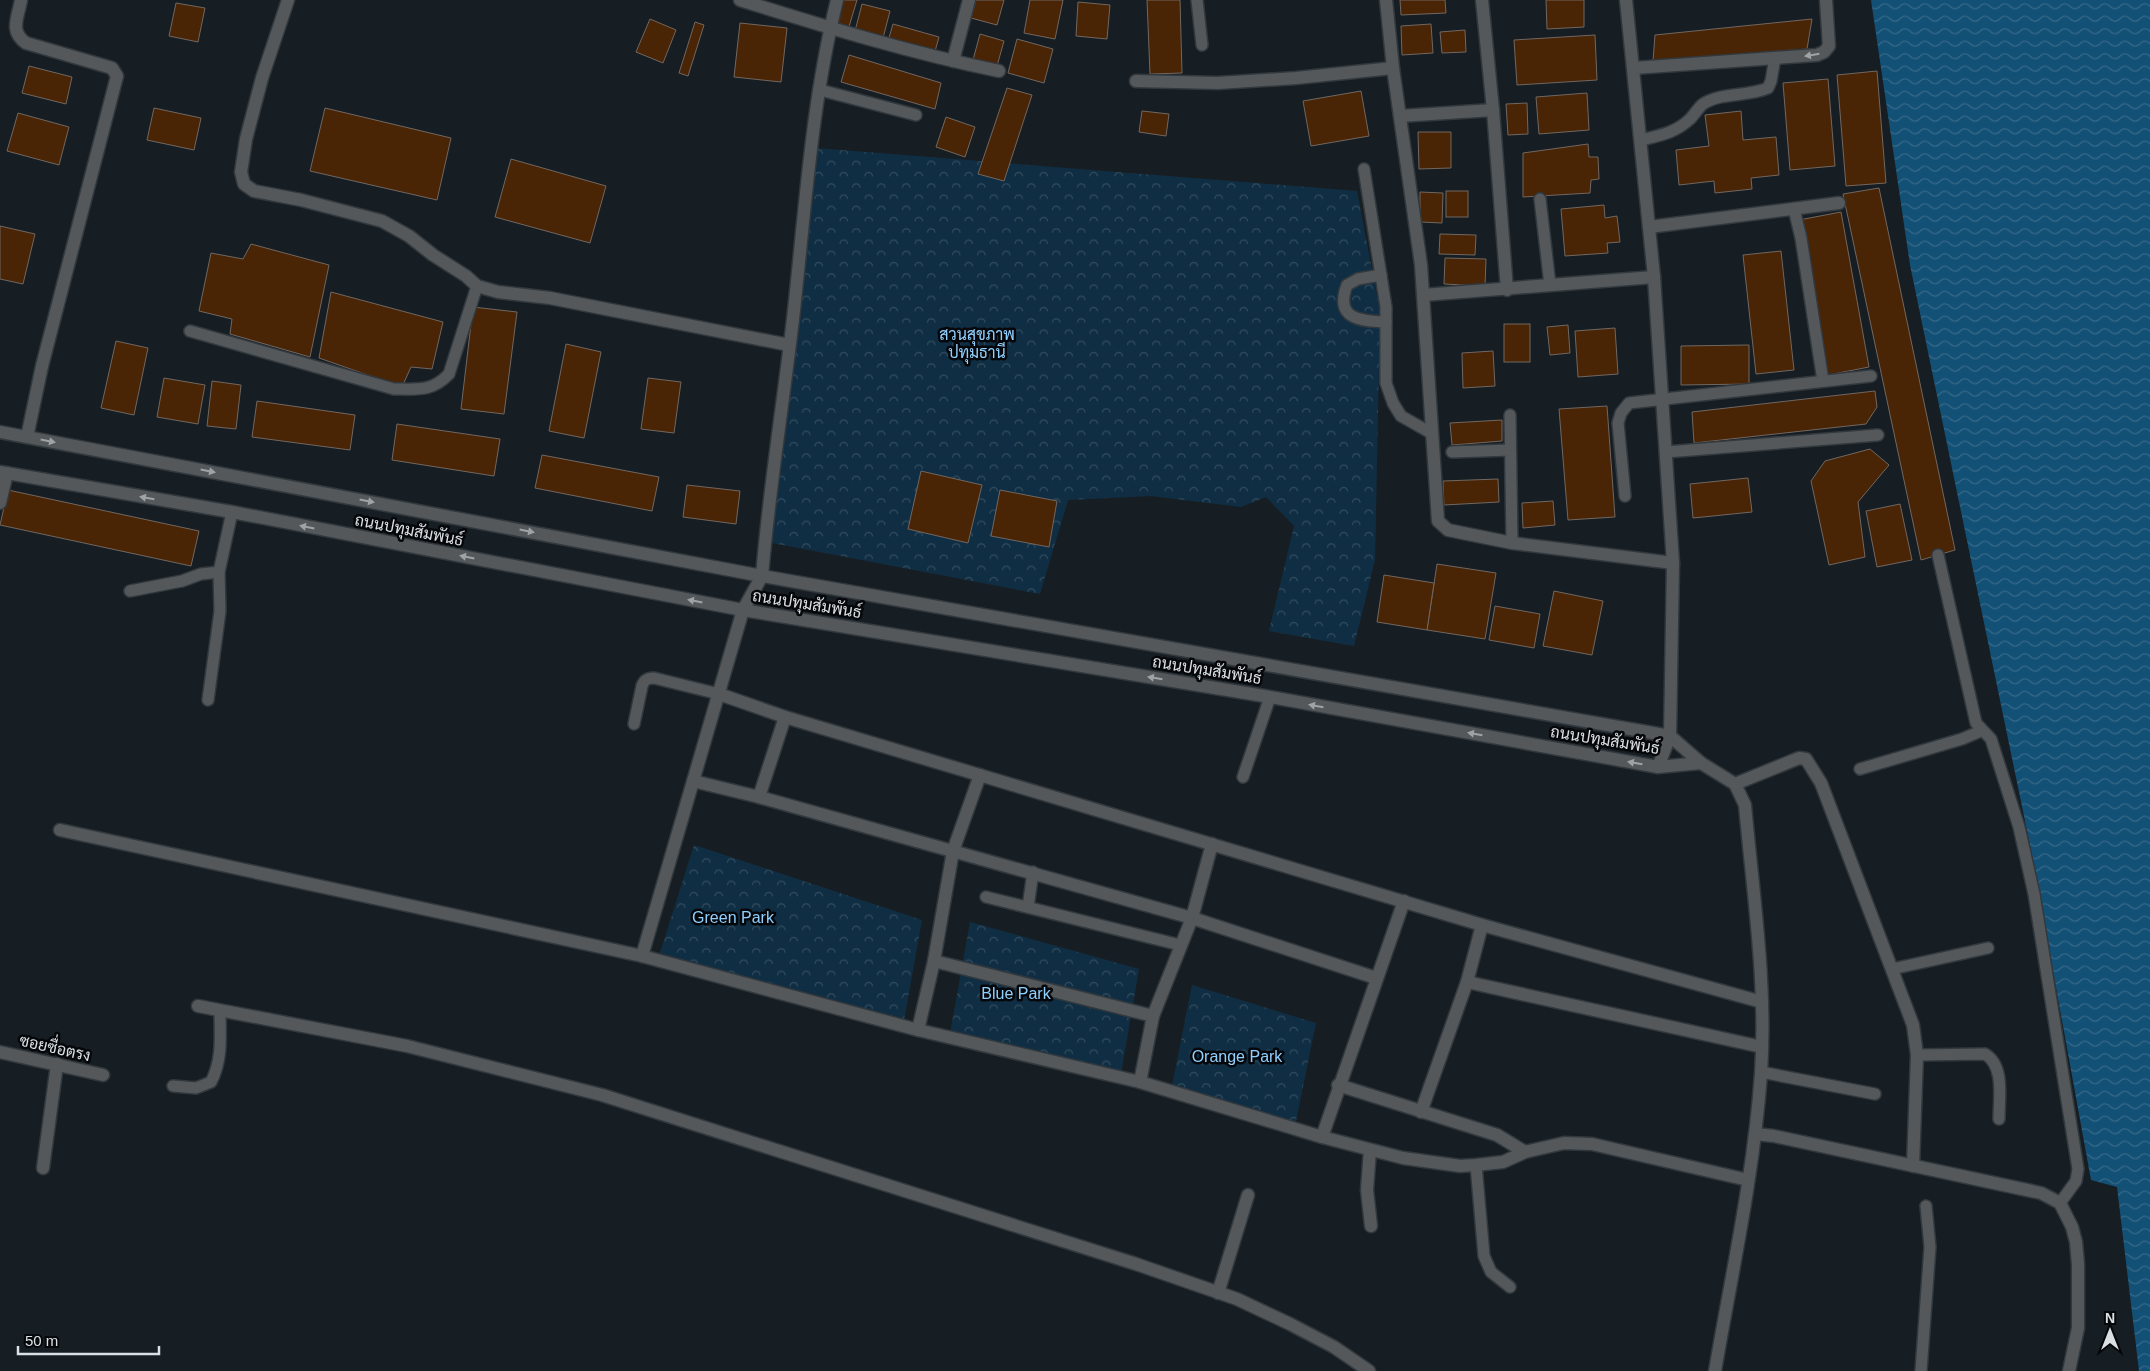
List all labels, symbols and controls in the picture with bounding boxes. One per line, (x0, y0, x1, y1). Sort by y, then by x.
one-way arrow (1804, 51, 1820, 59)
park label: สวนสุขภาพ ปทุมธานี (939, 326, 1015, 364)
one-way arrow (40, 437, 56, 445)
one-way arrow (200, 467, 215, 475)
one-way arrow (139, 493, 155, 501)
one-way arrow (360, 498, 376, 506)
street label: ถนนปทุมสัมพันธ์ (353, 507, 466, 552)
one-way arrow (299, 522, 315, 530)
one-way arrow (519, 528, 535, 536)
one-way arrow (459, 553, 474, 561)
street label: ถนนปทุมสัมพันธ์ (751, 583, 864, 624)
one-way arrow (687, 596, 703, 604)
street label: ถนนปทุมสัมพันธ์ (1151, 649, 1264, 690)
one-way arrow (1147, 674, 1163, 682)
one-way arrow (1307, 701, 1323, 709)
street label: ถนนปทุมสัมพันธ์ (1549, 719, 1662, 760)
one-way arrow (1467, 730, 1483, 738)
one-way arrow (1628, 759, 1643, 767)
park label: Green Park (692, 909, 775, 926)
park label: Blue Park (981, 985, 1052, 1002)
street label: ซอยซื่อตรง (18, 1026, 94, 1064)
park label: Orange Park (1192, 1048, 1283, 1065)
north arrow (2085, 1306, 2135, 1356)
text: N (2105, 1310, 2115, 1326)
scale bar (18, 1324, 159, 1356)
text: 50 m (25, 1332, 58, 1349)

